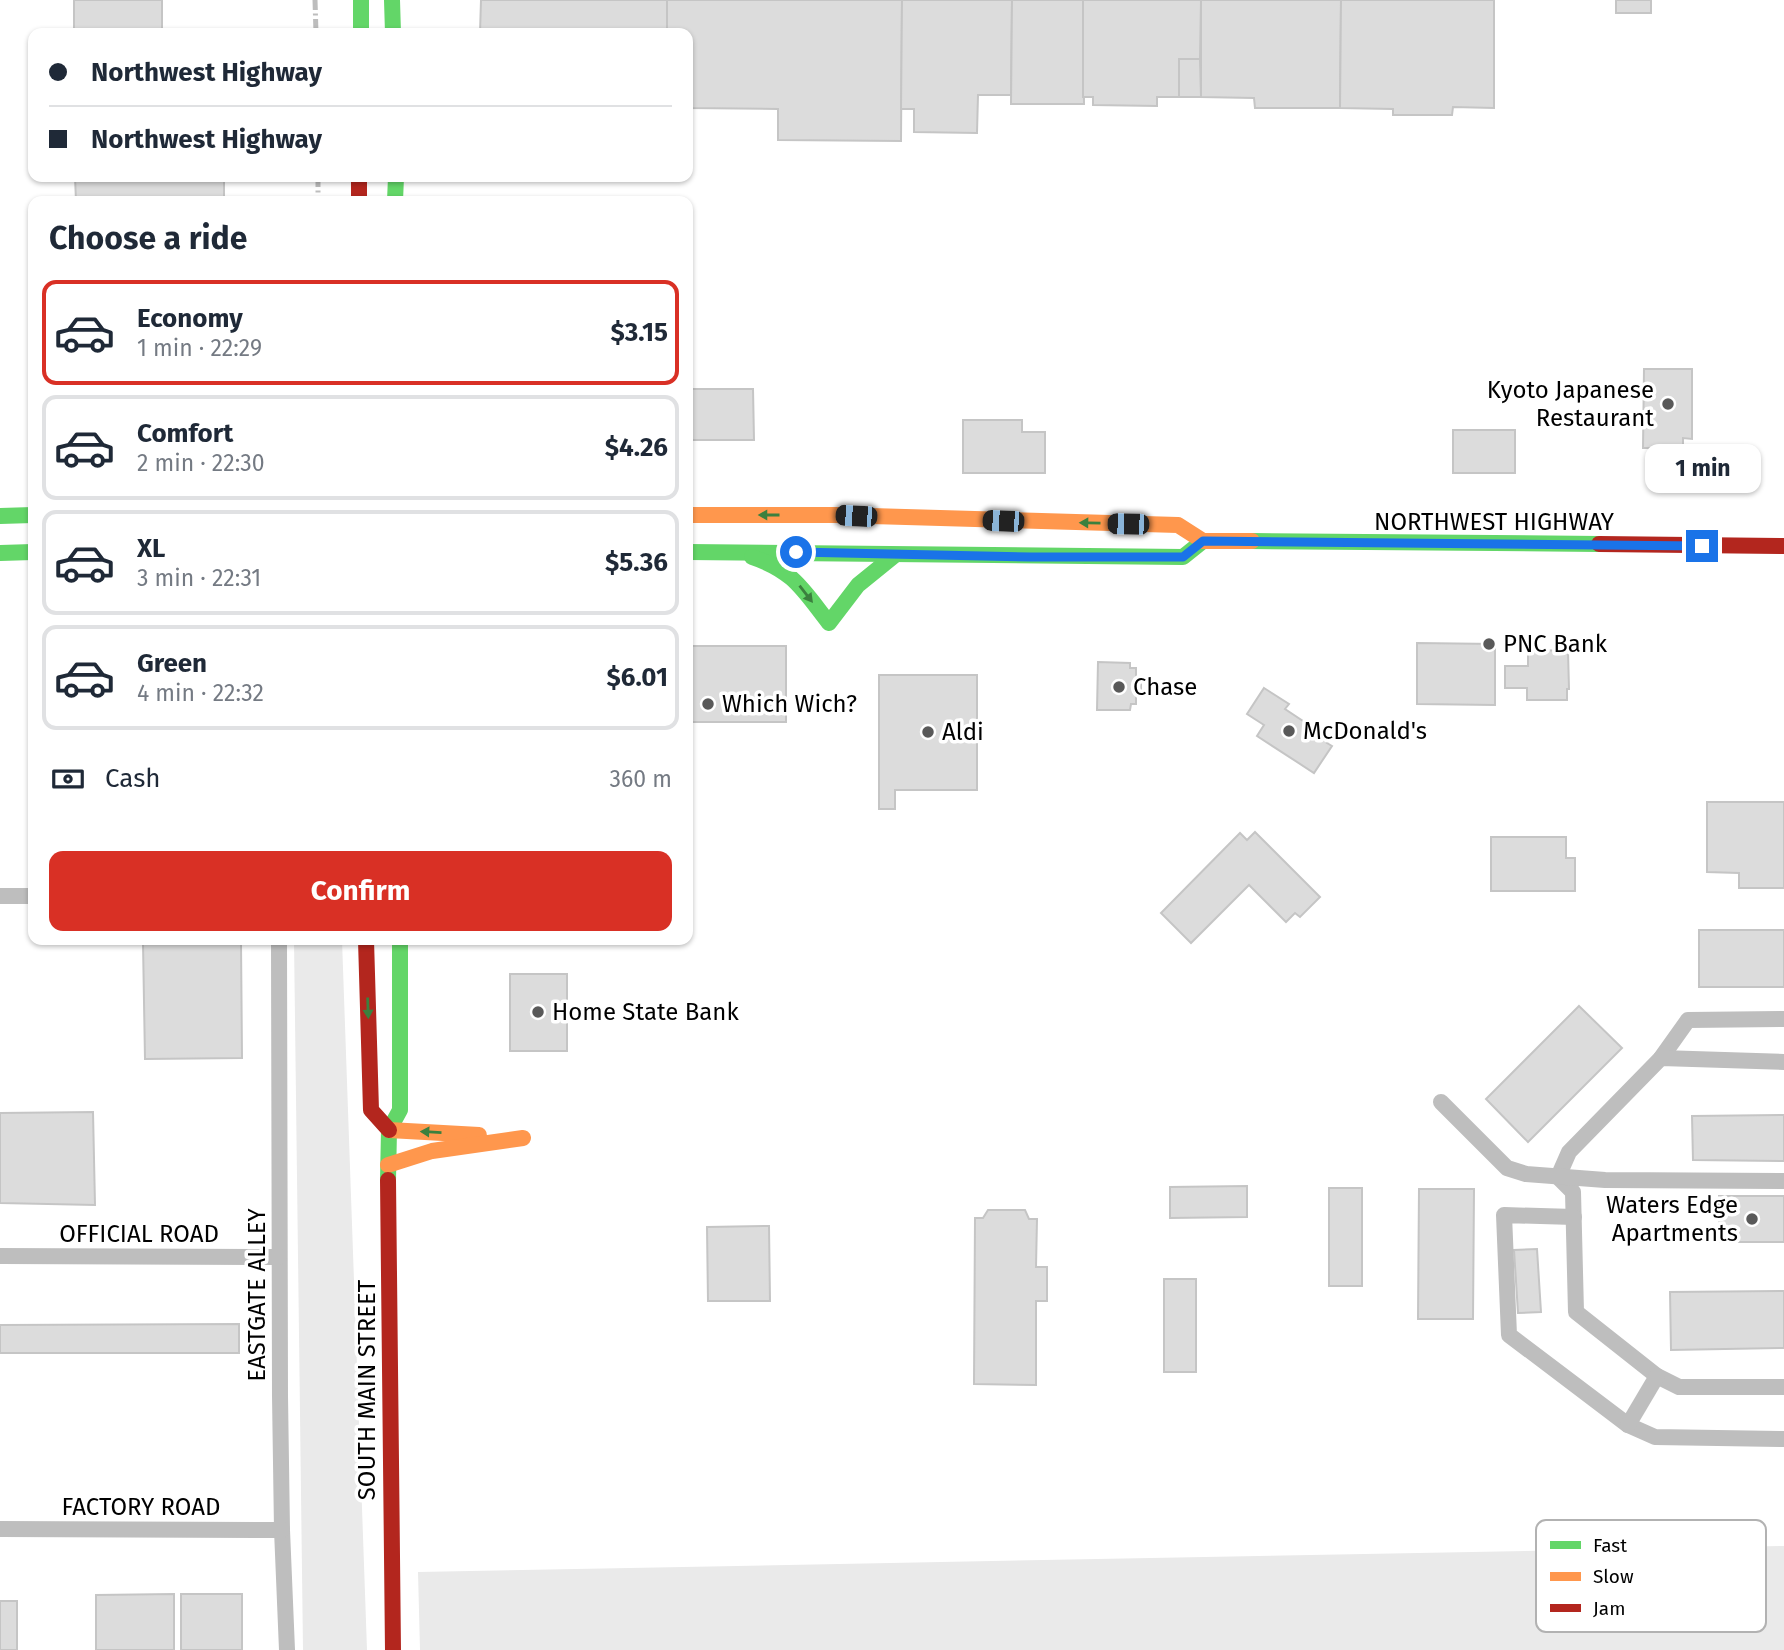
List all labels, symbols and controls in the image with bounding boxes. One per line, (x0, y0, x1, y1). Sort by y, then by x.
text: Northwest Highway (91, 57, 322, 88)
text: Northwest Highway (91, 124, 322, 155)
text: Choose a ride (49, 219, 247, 257)
icon: car (53, 301, 116, 364)
text: Economy (137, 303, 243, 334)
text: $3.15 (611, 317, 668, 348)
text: 1 min · 22:29 (137, 334, 262, 362)
place label: Kyoto Japanese Restaurant (1487, 376, 1654, 432)
marker: Kyoto Japanese Restaurant (1660, 396, 1676, 412)
icon: car (53, 416, 116, 479)
text: Comfort (137, 418, 233, 449)
text: $4.26 (605, 432, 668, 463)
callout: 1 min (1644, 444, 1760, 494)
text: 2 min · 22:30 (137, 449, 265, 477)
text: 1 min (1675, 454, 1731, 482)
car (835, 504, 878, 528)
street label: NORTHWEST HIGHWAY (1374, 508, 1615, 536)
one-way arrow (758, 509, 780, 521)
car (982, 510, 1025, 532)
car (1107, 513, 1150, 535)
one-way arrow (1079, 518, 1101, 529)
route end (1686, 530, 1718, 562)
icon: car (53, 531, 116, 594)
text: XL (137, 533, 165, 564)
route start (780, 536, 812, 568)
text: $5.36 (605, 547, 668, 578)
text: 3 min · 22:31 (137, 564, 261, 592)
one-way arrow (799, 585, 813, 603)
place label: PNC Bank (1503, 630, 1608, 658)
marker: PNC Bank (1481, 636, 1497, 652)
icon: car (53, 646, 116, 709)
text: Green (137, 648, 207, 679)
text: $6.01 (606, 662, 668, 693)
place label: Chase (1133, 673, 1197, 701)
text: 4 min · 22:32 (137, 679, 264, 707)
marker: Chase (1111, 679, 1127, 695)
place label: Which Wich? (722, 690, 857, 718)
marker: Which Wich? (700, 696, 716, 712)
place label: McDonald's (1303, 717, 1427, 745)
place label: Aldi (942, 718, 984, 746)
marker: McDonald's (1281, 723, 1297, 739)
marker: Aldi (920, 724, 936, 740)
icon: cash (49, 760, 87, 798)
text: Cash (105, 763, 161, 794)
text: 360 m (610, 765, 672, 793)
button: Confirm (49, 851, 672, 931)
one-way arrow (362, 997, 374, 1019)
place label: Home State Bank (552, 998, 739, 1026)
marker: Home State Bank (530, 1004, 546, 1020)
one-way arrow (420, 1127, 442, 1138)
place label: Waters Edge Apartments (1606, 1191, 1738, 1247)
street label: EASTGATE ALLEY (243, 1207, 271, 1382)
marker: Waters Edge Apartments (1744, 1211, 1760, 1227)
street label: OFFICIAL ROAD (59, 1220, 219, 1248)
street label: SOUTH MAIN STREET (353, 1279, 381, 1500)
street label: FACTORY ROAD (62, 1493, 220, 1521)
legend (1536, 1520, 1766, 1632)
text: Fast (1593, 1534, 1627, 1557)
text: Slow (1593, 1565, 1634, 1588)
text: Jam (1593, 1597, 1625, 1620)

